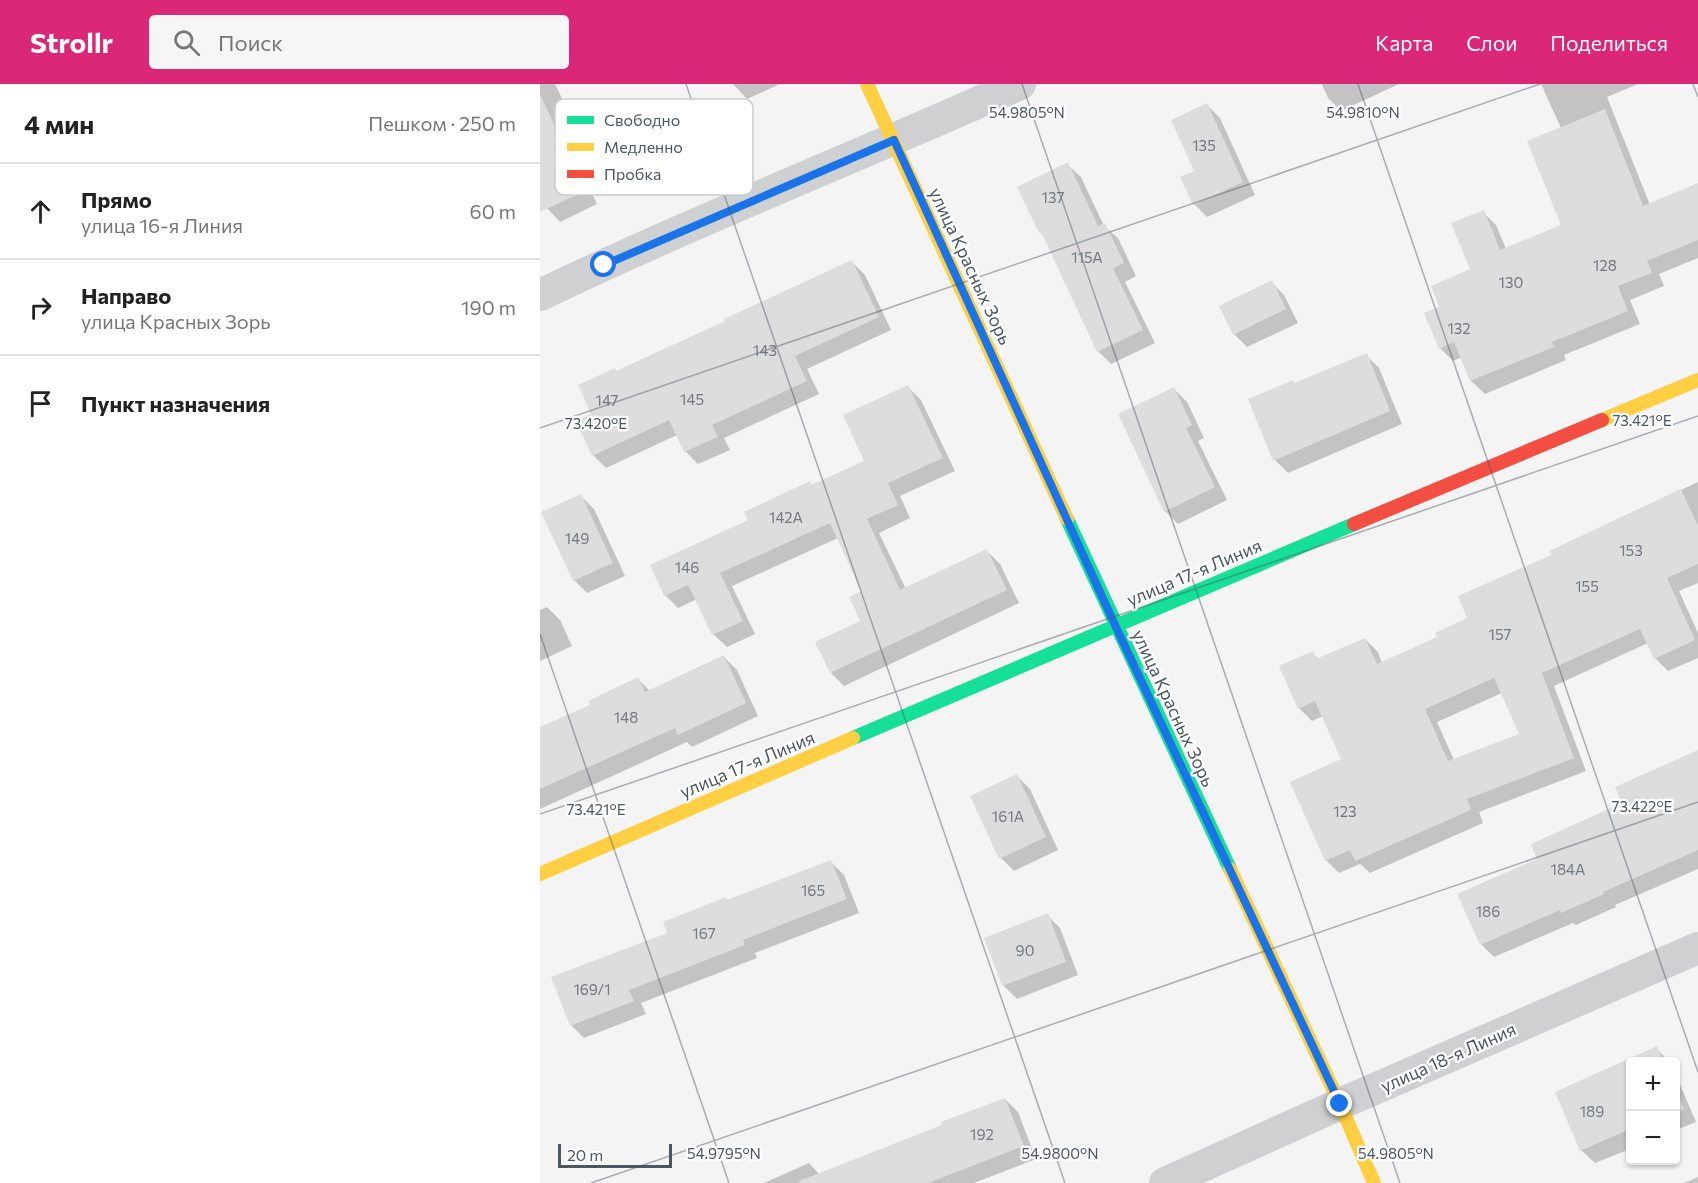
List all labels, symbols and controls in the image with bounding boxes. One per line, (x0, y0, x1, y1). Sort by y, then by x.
search box (149, 15, 569, 69)
text: Strollr (30, 25, 113, 59)
icon: search (170, 26, 203, 59)
text: Поиск (218, 29, 283, 56)
text: Карта (1375, 30, 1433, 55)
text: Слои (1466, 30, 1517, 55)
text: Поделиться (1550, 30, 1668, 55)
legend (555, 99, 753, 195)
text: 54.9805°N (989, 103, 1065, 121)
text: 54.9810°N (1326, 103, 1400, 121)
text: 4 мин (24, 108, 94, 139)
text: Свободно (604, 110, 680, 129)
text: Пешком · 250 m (368, 111, 516, 135)
house number: 135 (1192, 136, 1216, 154)
text: Медленно (604, 137, 683, 156)
text: Пробка (604, 164, 661, 183)
street label: улица Красных Зорь (925, 184, 1017, 348)
text: Прямо (81, 186, 152, 213)
house number: 137 (1042, 188, 1064, 206)
icon: ahead (24, 195, 57, 228)
text: 60 m (470, 199, 516, 223)
text: улица 16-я Линия (81, 213, 243, 237)
house number: 115А (1071, 248, 1103, 266)
route start (590, 251, 616, 277)
house number: 128 (1593, 256, 1617, 274)
house number: 130 (1499, 273, 1523, 291)
text: Направо (81, 282, 171, 309)
icon: right (24, 291, 57, 324)
text: 190 m (461, 295, 516, 319)
text: улица Красных Зорь (81, 309, 271, 333)
house number: 132 (1447, 319, 1471, 337)
house number: 143 (753, 341, 777, 359)
icon: arrive (24, 387, 57, 420)
text: Пункт назначения (81, 390, 270, 417)
house number: 145 (680, 390, 704, 408)
house number: 147 (595, 391, 619, 409)
text: 73.421°E (1612, 411, 1672, 429)
text: 73.420°E (565, 414, 627, 432)
house number: 142А (769, 508, 803, 526)
house number: 149 (565, 529, 589, 547)
street label: улица 17-я Линия (1123, 534, 1265, 610)
house number: 153 (1619, 541, 1643, 559)
house number: 146 (675, 558, 699, 576)
house number: 155 (1575, 577, 1599, 595)
house number: 157 (1489, 625, 1512, 643)
street label: улица Красных Зорь (1128, 626, 1220, 790)
house number: 148 (614, 708, 638, 726)
street label: улица 17-я Линия (676, 726, 818, 802)
text: 73.422°E (1611, 797, 1673, 815)
text: 73.421°E (566, 800, 626, 818)
house number: 123 (1333, 802, 1357, 820)
house number: 161А (992, 807, 1024, 825)
house number: 184А (1551, 860, 1585, 878)
house number: 165 (801, 881, 825, 899)
house number: 186 (1476, 902, 1500, 920)
house number: 167 (692, 924, 716, 942)
house number: 90 (1016, 941, 1034, 959)
house number: 169/1 (573, 980, 611, 998)
street label: улица 18-я Линия (1377, 1017, 1519, 1097)
map controls (1626, 1057, 1680, 1165)
button: + (1626, 1057, 1680, 1111)
route end (1326, 1090, 1352, 1116)
house number: 189 (1580, 1102, 1604, 1120)
button: − (1626, 1111, 1680, 1165)
house number: 192 (970, 1125, 994, 1143)
scale bar (558, 1141, 672, 1168)
text: 54.9795°N (687, 1144, 761, 1162)
text: 54.9800°N (1022, 1144, 1098, 1162)
text: 54.9805°N (1358, 1144, 1434, 1162)
text: 20 m (567, 1145, 603, 1164)

